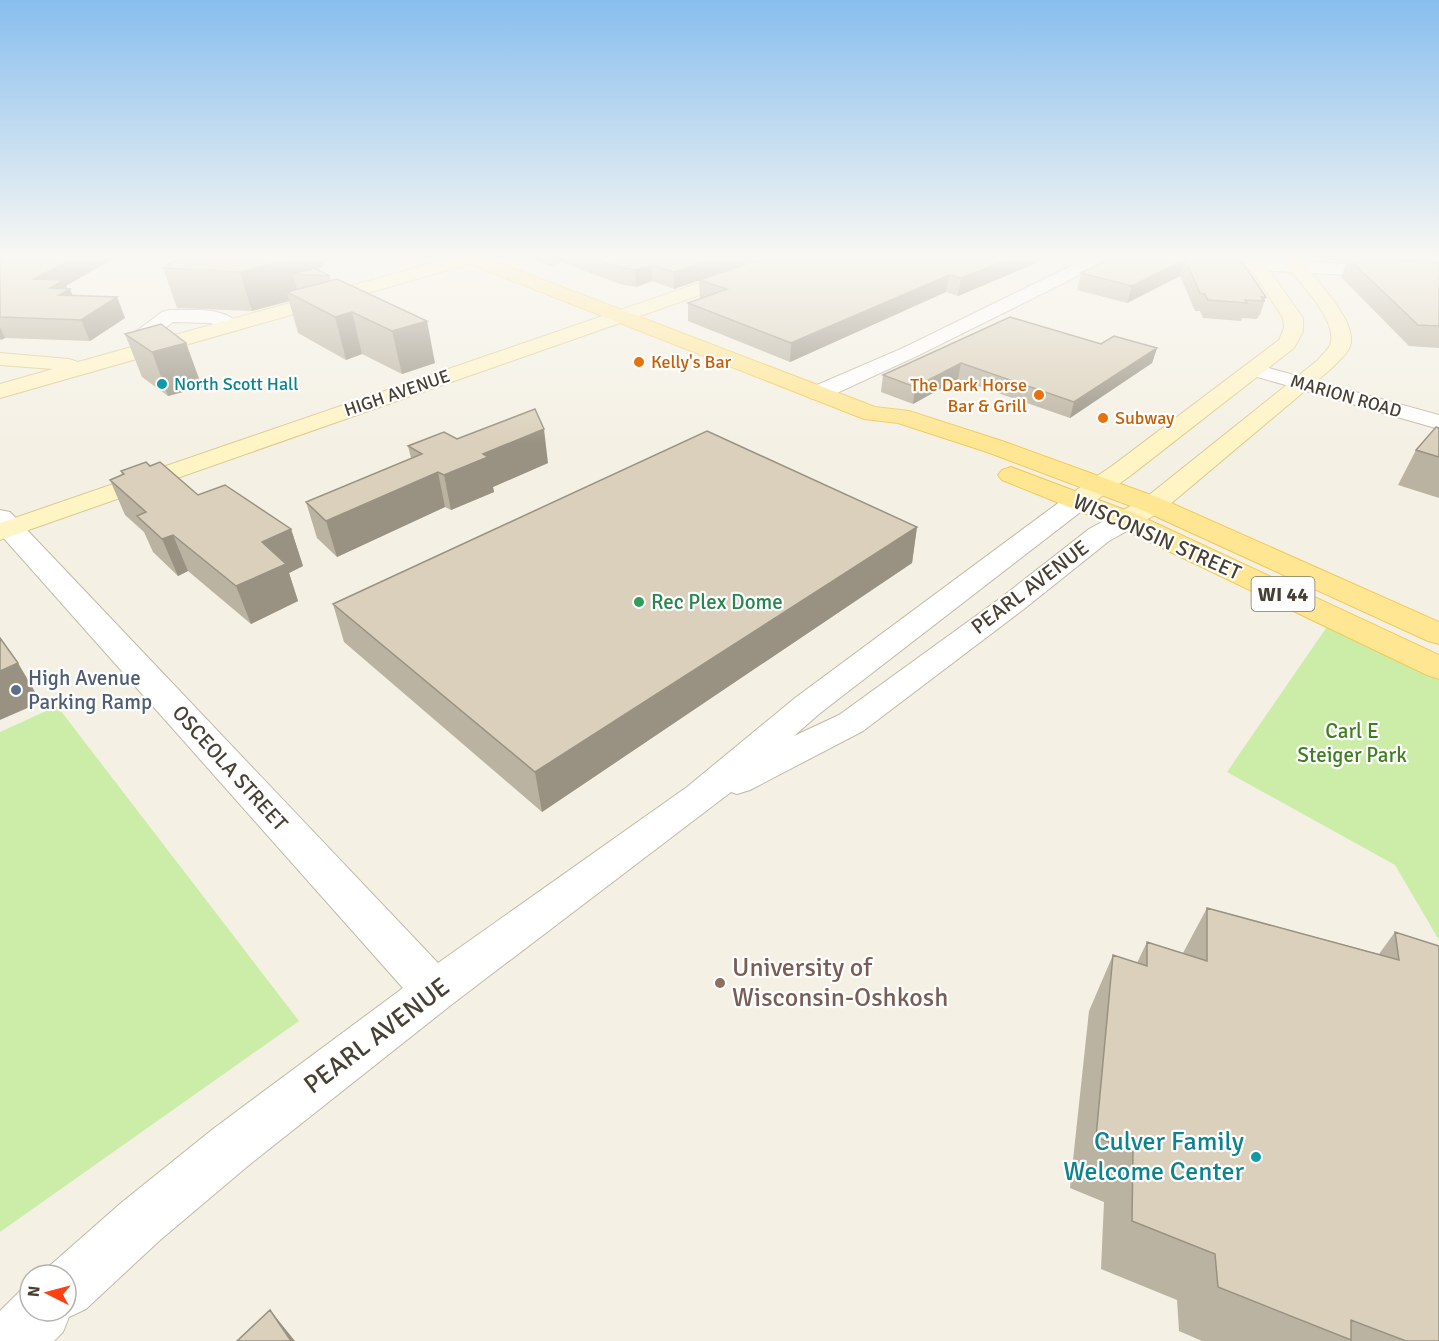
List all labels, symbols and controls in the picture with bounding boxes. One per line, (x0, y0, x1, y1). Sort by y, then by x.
place label: Kelly's Bar (651, 351, 732, 373)
marker: Kelly's Bar (632, 355, 646, 369)
street label: HIGH AVENUE (341, 365, 453, 421)
street label: MARION ROAD (1288, 370, 1404, 422)
place label: North Scott Hall (174, 373, 298, 395)
place label: The Dark Horse Bar & Grill (910, 374, 1027, 417)
marker: North Scott Hall (155, 377, 169, 391)
marker: The Dark Horse Bar & Grill (1032, 388, 1046, 402)
place label: Subway (1115, 407, 1175, 429)
marker: Subway (1096, 411, 1110, 425)
street label: WISCONSIN STREET (1069, 488, 1246, 586)
street label: PEARL AVENUE (966, 534, 1094, 640)
road number: WI 44 (1252, 577, 1314, 611)
place label: Rec Plex Dome (651, 589, 783, 615)
marker: Rec Plex Dome (632, 595, 646, 609)
place label: High Avenue Parking Ramp (28, 665, 152, 715)
marker: High Avenue Parking Ramp (9, 683, 23, 697)
street label: OSCEOLA STREET (167, 700, 294, 837)
park label: Carl E Steiger Park (1297, 718, 1407, 768)
place label: University of Wisconsin-Oshkosh (732, 952, 948, 1014)
street label: PEARL AVENUE (298, 971, 456, 1101)
marker: University of Wisconsin-Oshkosh (713, 976, 727, 990)
place label: Culver Family Welcome Center (1063, 1126, 1244, 1188)
marker: Culver Family Welcome Center (1249, 1150, 1263, 1164)
north arrow (18, 1263, 78, 1323)
text: N (24, 1285, 45, 1298)

